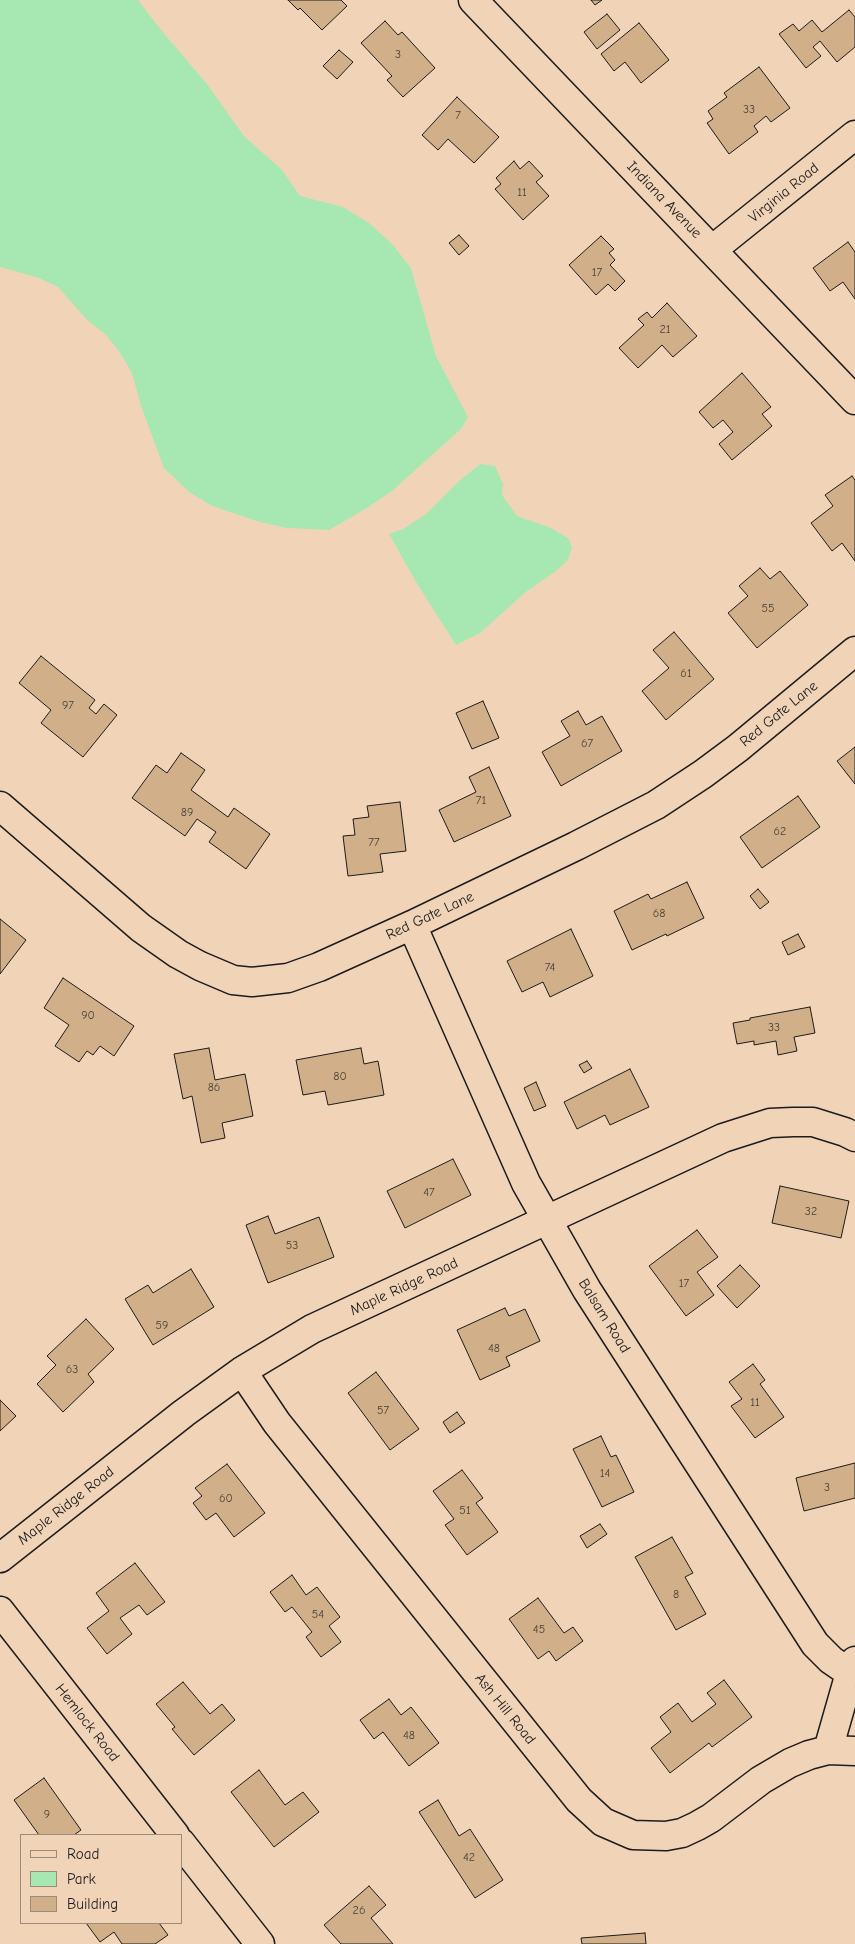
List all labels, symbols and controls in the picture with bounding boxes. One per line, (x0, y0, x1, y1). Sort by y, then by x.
house number: 3 (395, 48, 401, 62)
house number: 33 (743, 103, 755, 117)
house number: 7 (455, 109, 461, 123)
street label: Indiana Avenue (623, 158, 705, 242)
street label: Virginia Road (745, 159, 823, 227)
house number: 11 (517, 186, 527, 200)
house number: 17 (592, 266, 602, 280)
house number: 21 (659, 323, 671, 337)
house number: 55 (761, 602, 775, 616)
house number: 61 (680, 667, 692, 681)
street label: Red Gate Lane (736, 677, 822, 751)
house number: 97 (62, 699, 74, 713)
house number: 67 (581, 737, 593, 751)
house number: 71 (476, 794, 486, 808)
house number: 89 (181, 806, 193, 820)
house number: 62 (774, 825, 786, 839)
house number: 77 (368, 836, 380, 850)
street label: Red Gate Lane (383, 888, 477, 944)
house number: 68 (653, 907, 665, 921)
house number: 74 (545, 961, 555, 975)
house number: 90 (81, 1009, 95, 1023)
house number: 33 (768, 1021, 780, 1035)
house number: 80 (333, 1070, 347, 1084)
house number: 86 (208, 1081, 220, 1095)
house number: 47 (423, 1186, 435, 1200)
house number: 32 (805, 1205, 817, 1219)
house number: 53 (286, 1239, 298, 1253)
street label: Maple Ridge Road (347, 1254, 461, 1320)
street label: Balsam Road (574, 1276, 634, 1356)
house number: 17 (679, 1277, 689, 1291)
house number: 59 (156, 1319, 168, 1333)
house number: 48 (488, 1342, 500, 1356)
house number: 63 (66, 1363, 78, 1377)
house number: 11 (750, 1396, 760, 1410)
house number: 57 (377, 1404, 389, 1418)
street label: Maple Ridge Road (14, 1463, 118, 1549)
house number: 14 (600, 1467, 610, 1481)
house number: 3 (824, 1481, 830, 1495)
house number: 60 (219, 1492, 233, 1506)
house number: 51 (459, 1504, 471, 1518)
house number: 8 (673, 1588, 679, 1602)
house number: 54 (312, 1608, 324, 1622)
house number: 45 (533, 1623, 545, 1637)
street label: Ash Hill Road (471, 1670, 539, 1748)
street label: Hemlock Road (51, 1680, 123, 1766)
house number: 48 (403, 1729, 415, 1743)
house number: 9 (44, 1808, 50, 1822)
legend (20, 1834, 182, 1924)
text: Road (67, 1845, 99, 1863)
house number: 42 (463, 1851, 475, 1865)
text: Park (67, 1870, 96, 1888)
text: Building (67, 1895, 118, 1913)
house number: 26 (353, 1904, 365, 1918)

